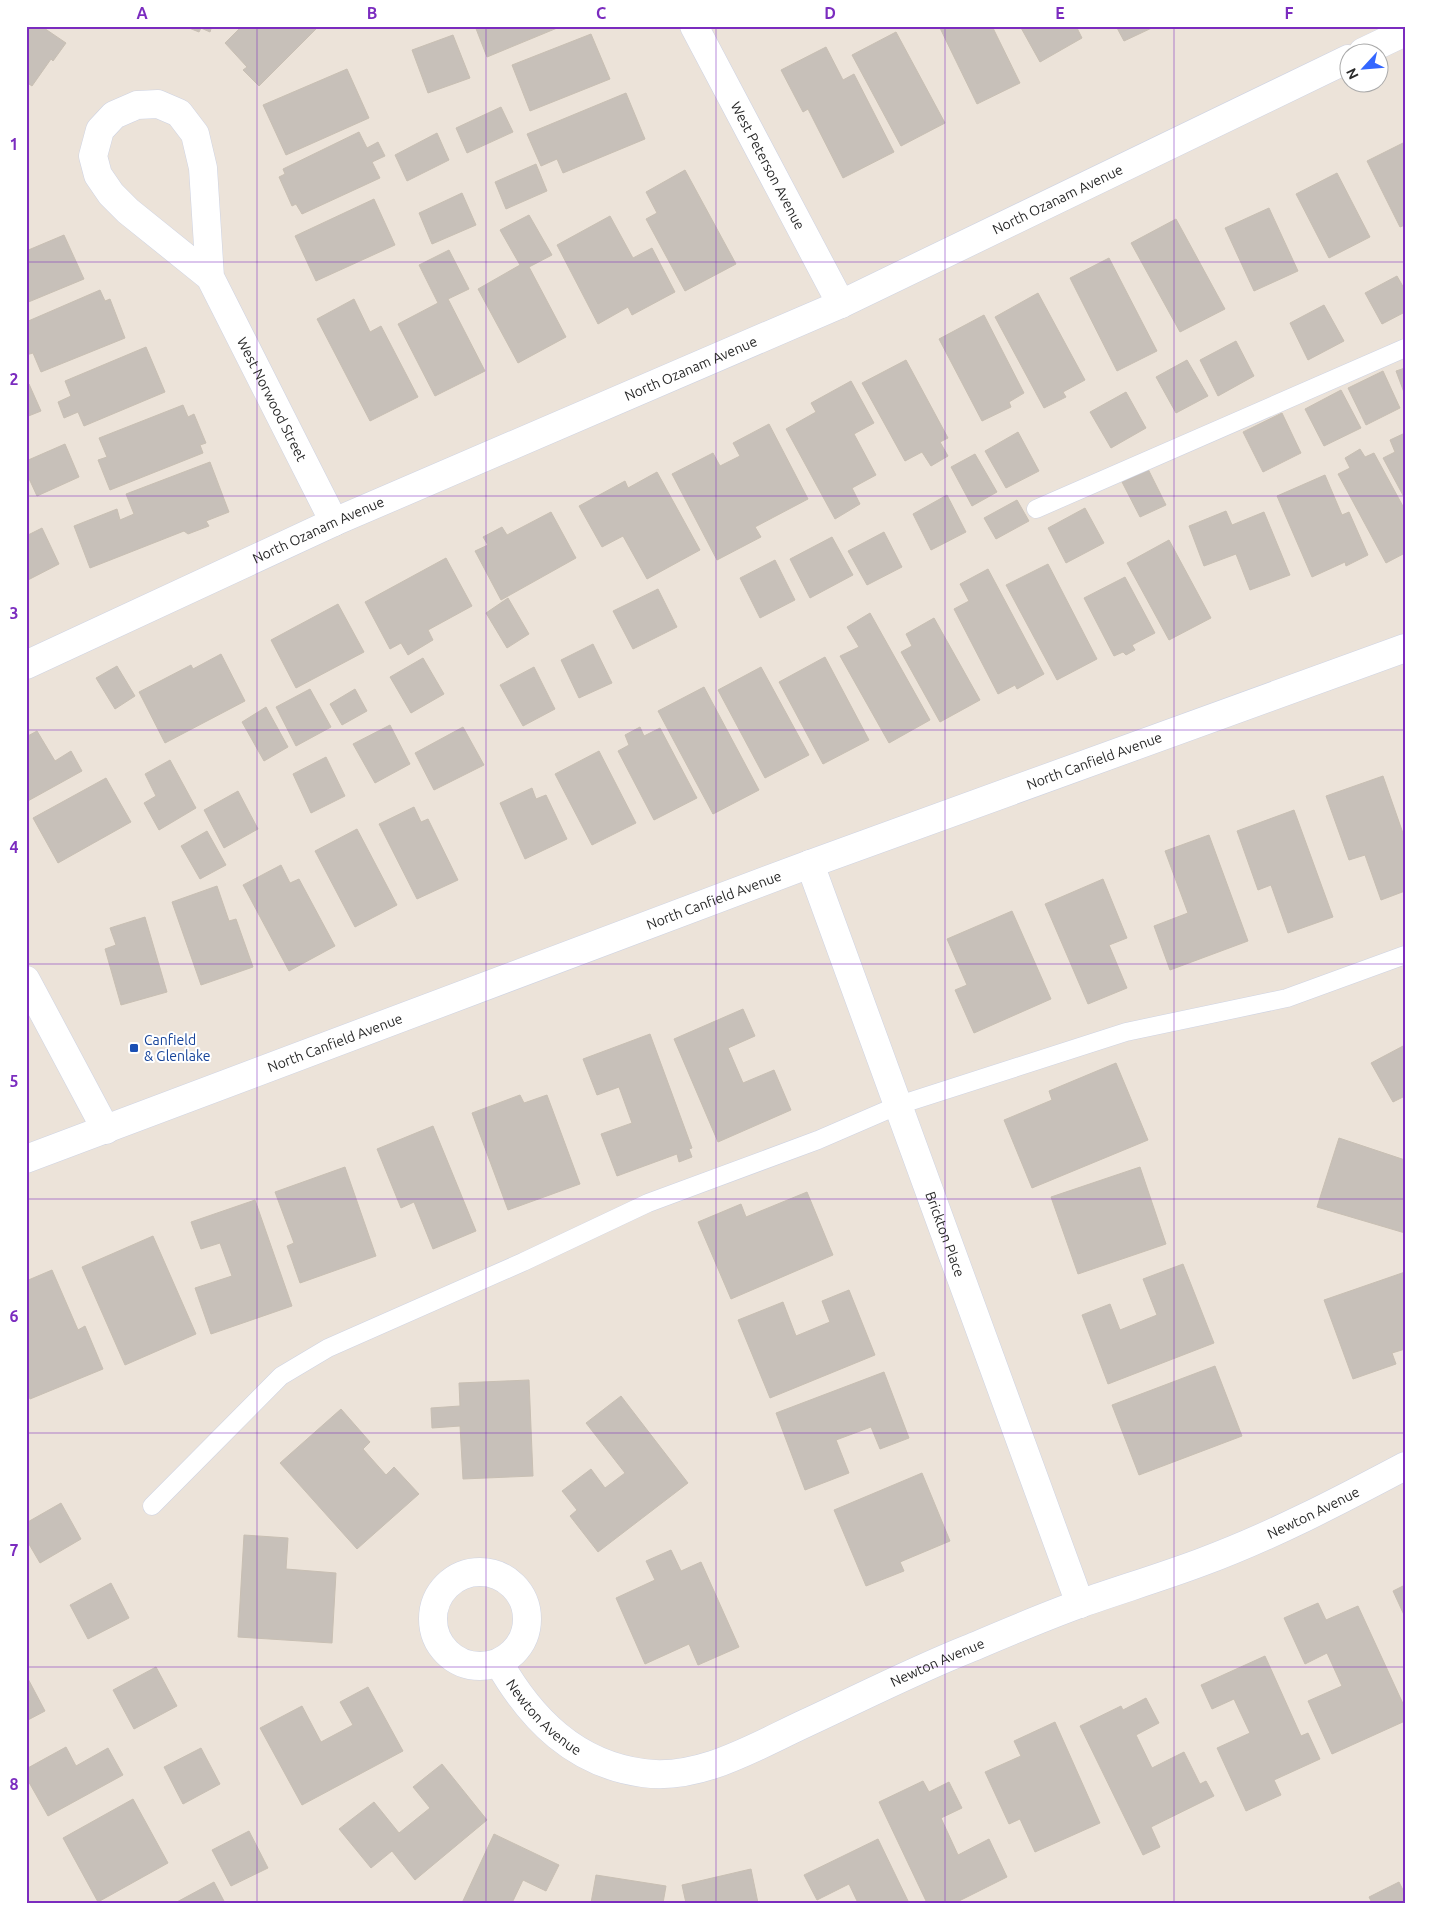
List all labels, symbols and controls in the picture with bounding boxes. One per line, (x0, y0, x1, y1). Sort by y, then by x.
text: A (136, 4, 148, 22)
text: B (367, 4, 377, 22)
text: C (596, 4, 606, 22)
text: D (824, 4, 836, 22)
text: E (1055, 4, 1065, 22)
text: F (1285, 4, 1294, 22)
north arrow (1338, 42, 1388, 92)
text: N (1343, 65, 1362, 82)
street label: West Peterson Avenue (728, 99, 808, 232)
text: 1 (9, 135, 19, 153)
street label: North Ozanam Avenue (990, 161, 1125, 238)
street label: North Ozanam Avenue (622, 333, 759, 404)
street label: West Norwood Street (234, 335, 310, 464)
text: 2 (9, 370, 19, 388)
street label: North Ozanam Avenue (250, 493, 386, 567)
text: 3 (9, 604, 19, 622)
street label: North Canfield Avenue (1024, 729, 1164, 793)
text: 4 (9, 838, 19, 856)
street label: North Canfield Avenue (644, 868, 784, 933)
street label: North Canfield Avenue (265, 1010, 405, 1075)
place label: Canfield & Glenlake (144, 1032, 211, 1064)
marker: Canfield & Glenlake (128, 1042, 140, 1054)
text: 5 (9, 1072, 19, 1090)
street label: Brickton Place (922, 1189, 968, 1279)
text: 6 (9, 1307, 19, 1325)
street label: Newton Avenue (1265, 1483, 1362, 1542)
text: 7 (9, 1541, 19, 1559)
street label: Newton Avenue (888, 1635, 987, 1690)
street label: Newton Avenue (503, 1676, 584, 1758)
text: 8 (9, 1775, 19, 1793)

